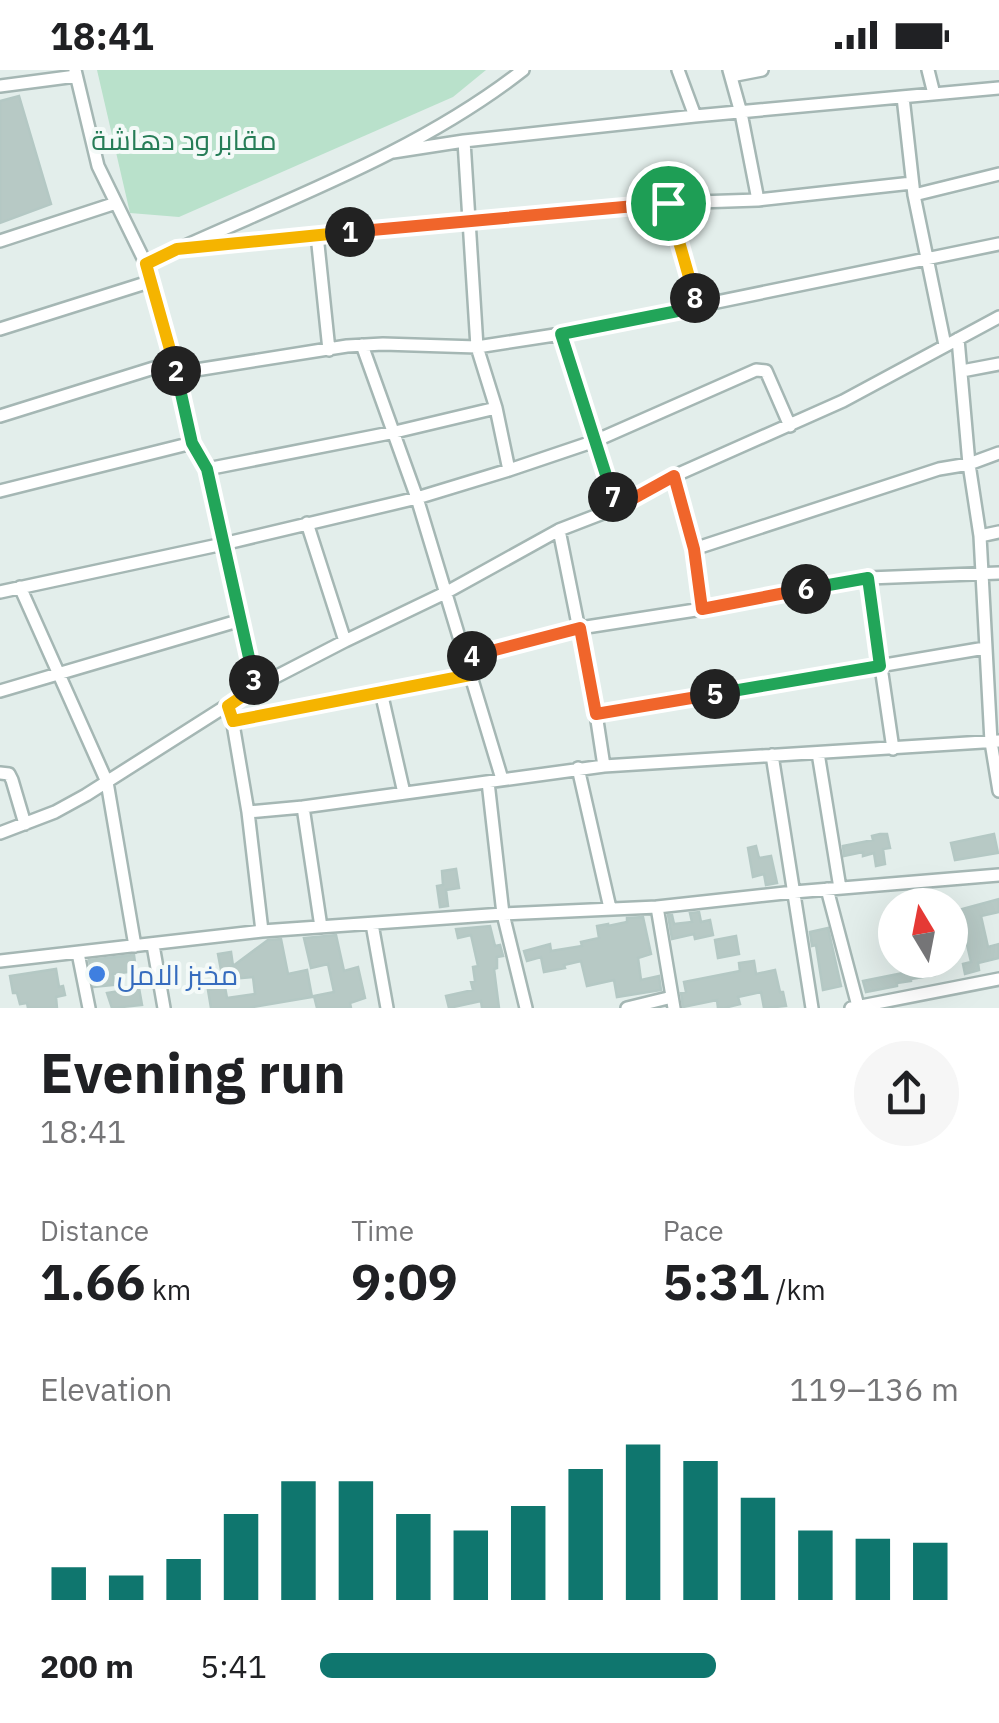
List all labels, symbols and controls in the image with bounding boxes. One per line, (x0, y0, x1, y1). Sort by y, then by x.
text: 18:41 (50, 11, 154, 60)
park label: مقابر ود دهاشة (91, 121, 277, 158)
pin (626, 161, 711, 246)
icon: arrive (641, 176, 696, 231)
pin: 1 (325, 207, 375, 257)
text: 1 (342, 213, 358, 250)
pin: 8 (670, 273, 720, 323)
text: 8 (687, 279, 703, 316)
pin: 2 (151, 346, 201, 396)
text: 2 (168, 352, 184, 389)
pin: 7 (588, 472, 638, 522)
text: 7 (605, 478, 621, 515)
pin: 6 (781, 564, 831, 614)
text: 6 (798, 570, 814, 607)
pin: 4 (447, 631, 497, 681)
text: 4 (464, 637, 480, 674)
pin: 3 (229, 655, 279, 705)
text: 3 (246, 661, 262, 698)
pin: 5 (690, 669, 740, 719)
text: 5 (707, 675, 723, 712)
north arrow (878, 888, 968, 978)
map controls (878, 888, 968, 978)
place label: مخبز الامل (117, 956, 238, 993)
marker: مخبز الامل (86, 963, 108, 985)
text: Evening run (40, 1037, 346, 1108)
button: share (854, 1041, 959, 1146)
text: 18:41 (40, 1110, 126, 1152)
text: Distance (40, 1212, 149, 1249)
text: Time (351, 1212, 414, 1249)
text: Pace (663, 1212, 724, 1249)
text: 1.66 (40, 1249, 146, 1314)
text: 9:09 (351, 1249, 458, 1314)
text: 5:31 (663, 1249, 769, 1314)
text: km (146, 1271, 191, 1308)
text: /km (769, 1271, 826, 1308)
text: Elevation (40, 1368, 173, 1410)
text: 119–136 m (789, 1368, 959, 1410)
text: 200 m (40, 1645, 134, 1687)
text: 5:41 (200, 1645, 267, 1687)

